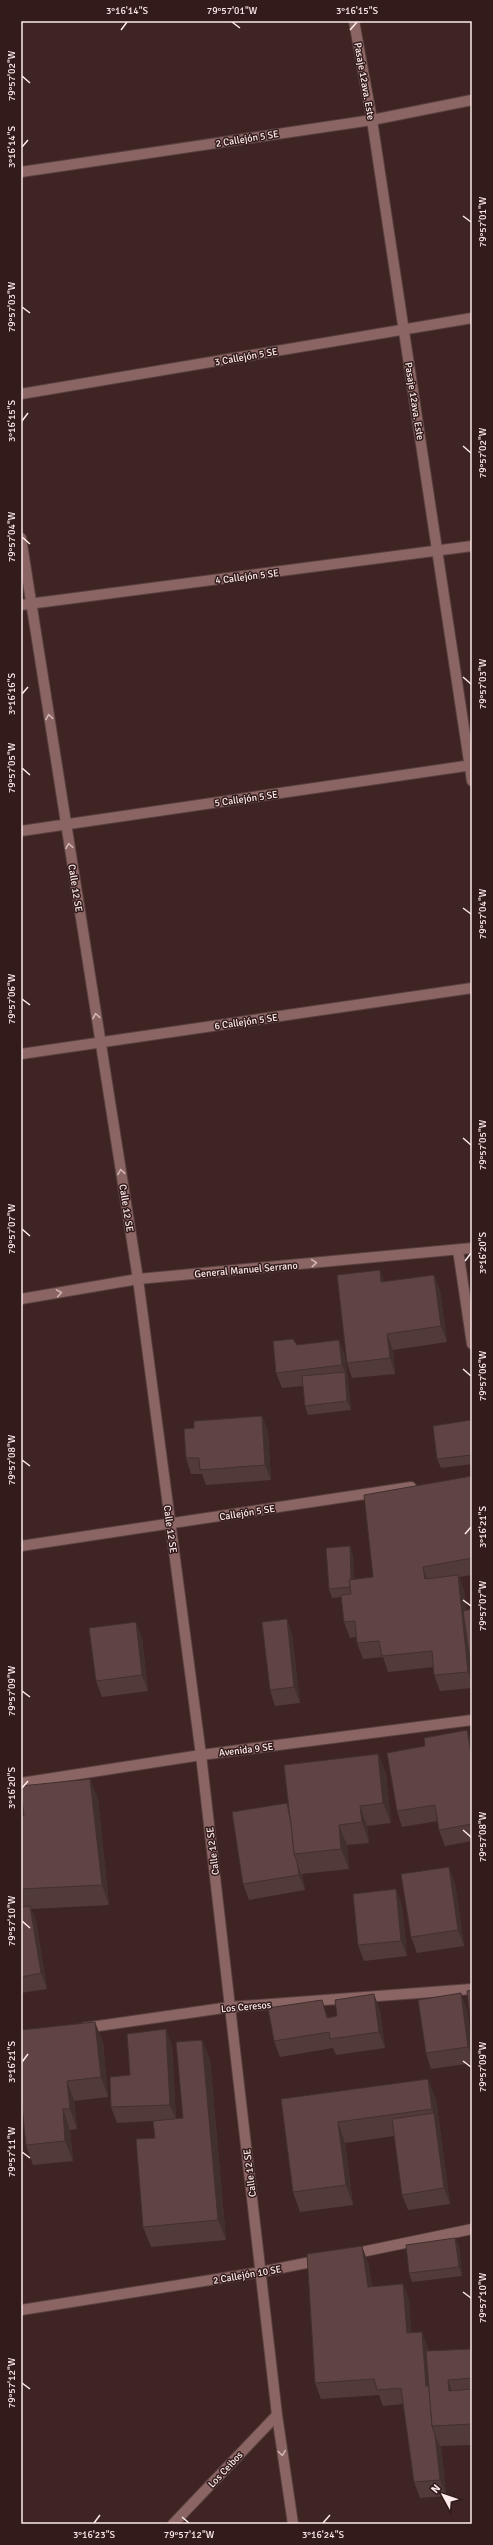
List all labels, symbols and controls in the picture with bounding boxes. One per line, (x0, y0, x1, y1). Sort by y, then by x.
text: 3°16'14"S (106, 5, 149, 17)
text: 79°57'01"W (207, 5, 258, 17)
text: 3°16'15"S (336, 5, 379, 17)
street label: Pasaje 12ava. Este (351, 41, 377, 121)
text: 79°57'02"W (6, 50, 18, 101)
text: 3°16'14"S (6, 125, 18, 168)
street label: 2 Callejón 5 SE (215, 128, 280, 150)
text: 79°57'01"W (477, 196, 489, 247)
text: 79°57'03"W (6, 281, 18, 332)
street label: 3 Callejón 5 SE (214, 345, 279, 368)
street label: Pasaje 12ava. Este (402, 361, 426, 441)
text: 3°16'15"S (6, 399, 18, 442)
text: 79°57'02"W (477, 427, 489, 478)
text: 79°57'04"W (6, 511, 18, 562)
street label: 4 Callejón 5 SE (215, 567, 280, 587)
text: 79°57'03"W (477, 658, 489, 709)
text: 3°16'16"S (6, 672, 18, 715)
one-way arrow (45, 714, 54, 720)
text: 79°57'05"W (6, 742, 18, 793)
street label: 5 Callejón 5 SE (214, 789, 279, 809)
one-way arrow (65, 843, 74, 849)
street label: Calle 12 SE (65, 863, 85, 913)
text: 79°57'04"W (477, 888, 489, 939)
text: 79°57'06"W (6, 973, 18, 1024)
street label: 6 Callejón 5 SE (214, 1012, 279, 1032)
one-way arrow (92, 1013, 101, 1019)
text: 79°57'05"W (477, 1119, 489, 1170)
one-way arrow (117, 1169, 126, 1175)
street label: Calle 12 SE (116, 1183, 136, 1233)
text: 79°57'07"W (6, 1203, 18, 1254)
text: 3°16'20"S (477, 1231, 489, 1274)
one-way arrow (311, 1259, 317, 1268)
street label: General Manuel Serrano (194, 1260, 298, 1280)
one-way arrow (56, 1289, 63, 1298)
text: 79°57'06"W (477, 1350, 489, 1401)
text: 79°57'08"W (6, 1434, 18, 1485)
street label: Callejón 5 SE (218, 1503, 276, 1523)
street label: Calle 12 SE (161, 1504, 179, 1554)
text: 3°16'21"S (477, 1505, 489, 1548)
text: 79°57'07"W (477, 1580, 489, 1631)
text: 79°57'09"W (6, 1665, 18, 1716)
street label: Avenida 9 SE (218, 1741, 274, 1759)
text: 3°16'20"S (6, 1766, 18, 1809)
text: 79°57'08"W (477, 1811, 489, 1862)
street label: Calle 12 SE (204, 1826, 222, 1875)
text: 79°57'10"W (6, 1895, 18, 1946)
street label: Los Ceresos (221, 1999, 272, 2015)
text: 3°16'21"S (6, 2040, 18, 2083)
text: 79°57'09"W (477, 2041, 489, 2092)
text: 79°57'11"W (6, 2126, 18, 2177)
street label: Calle 12 SE (241, 2148, 259, 2197)
street label: 2 Callejón 10 SE (212, 2263, 283, 2287)
text: 79°57'10"W (477, 2272, 489, 2323)
text: 79°57'12"W (6, 2357, 18, 2408)
street label: Los Ceibos (206, 2449, 246, 2490)
one-way arrow (278, 2450, 287, 2456)
north arrow (423, 2475, 463, 2515)
text: N (428, 2482, 443, 2496)
text: 3°16'23"S (73, 2529, 116, 2541)
text: 79°57'12"W (164, 2529, 215, 2541)
text: 3°16'24"S (302, 2529, 345, 2541)

